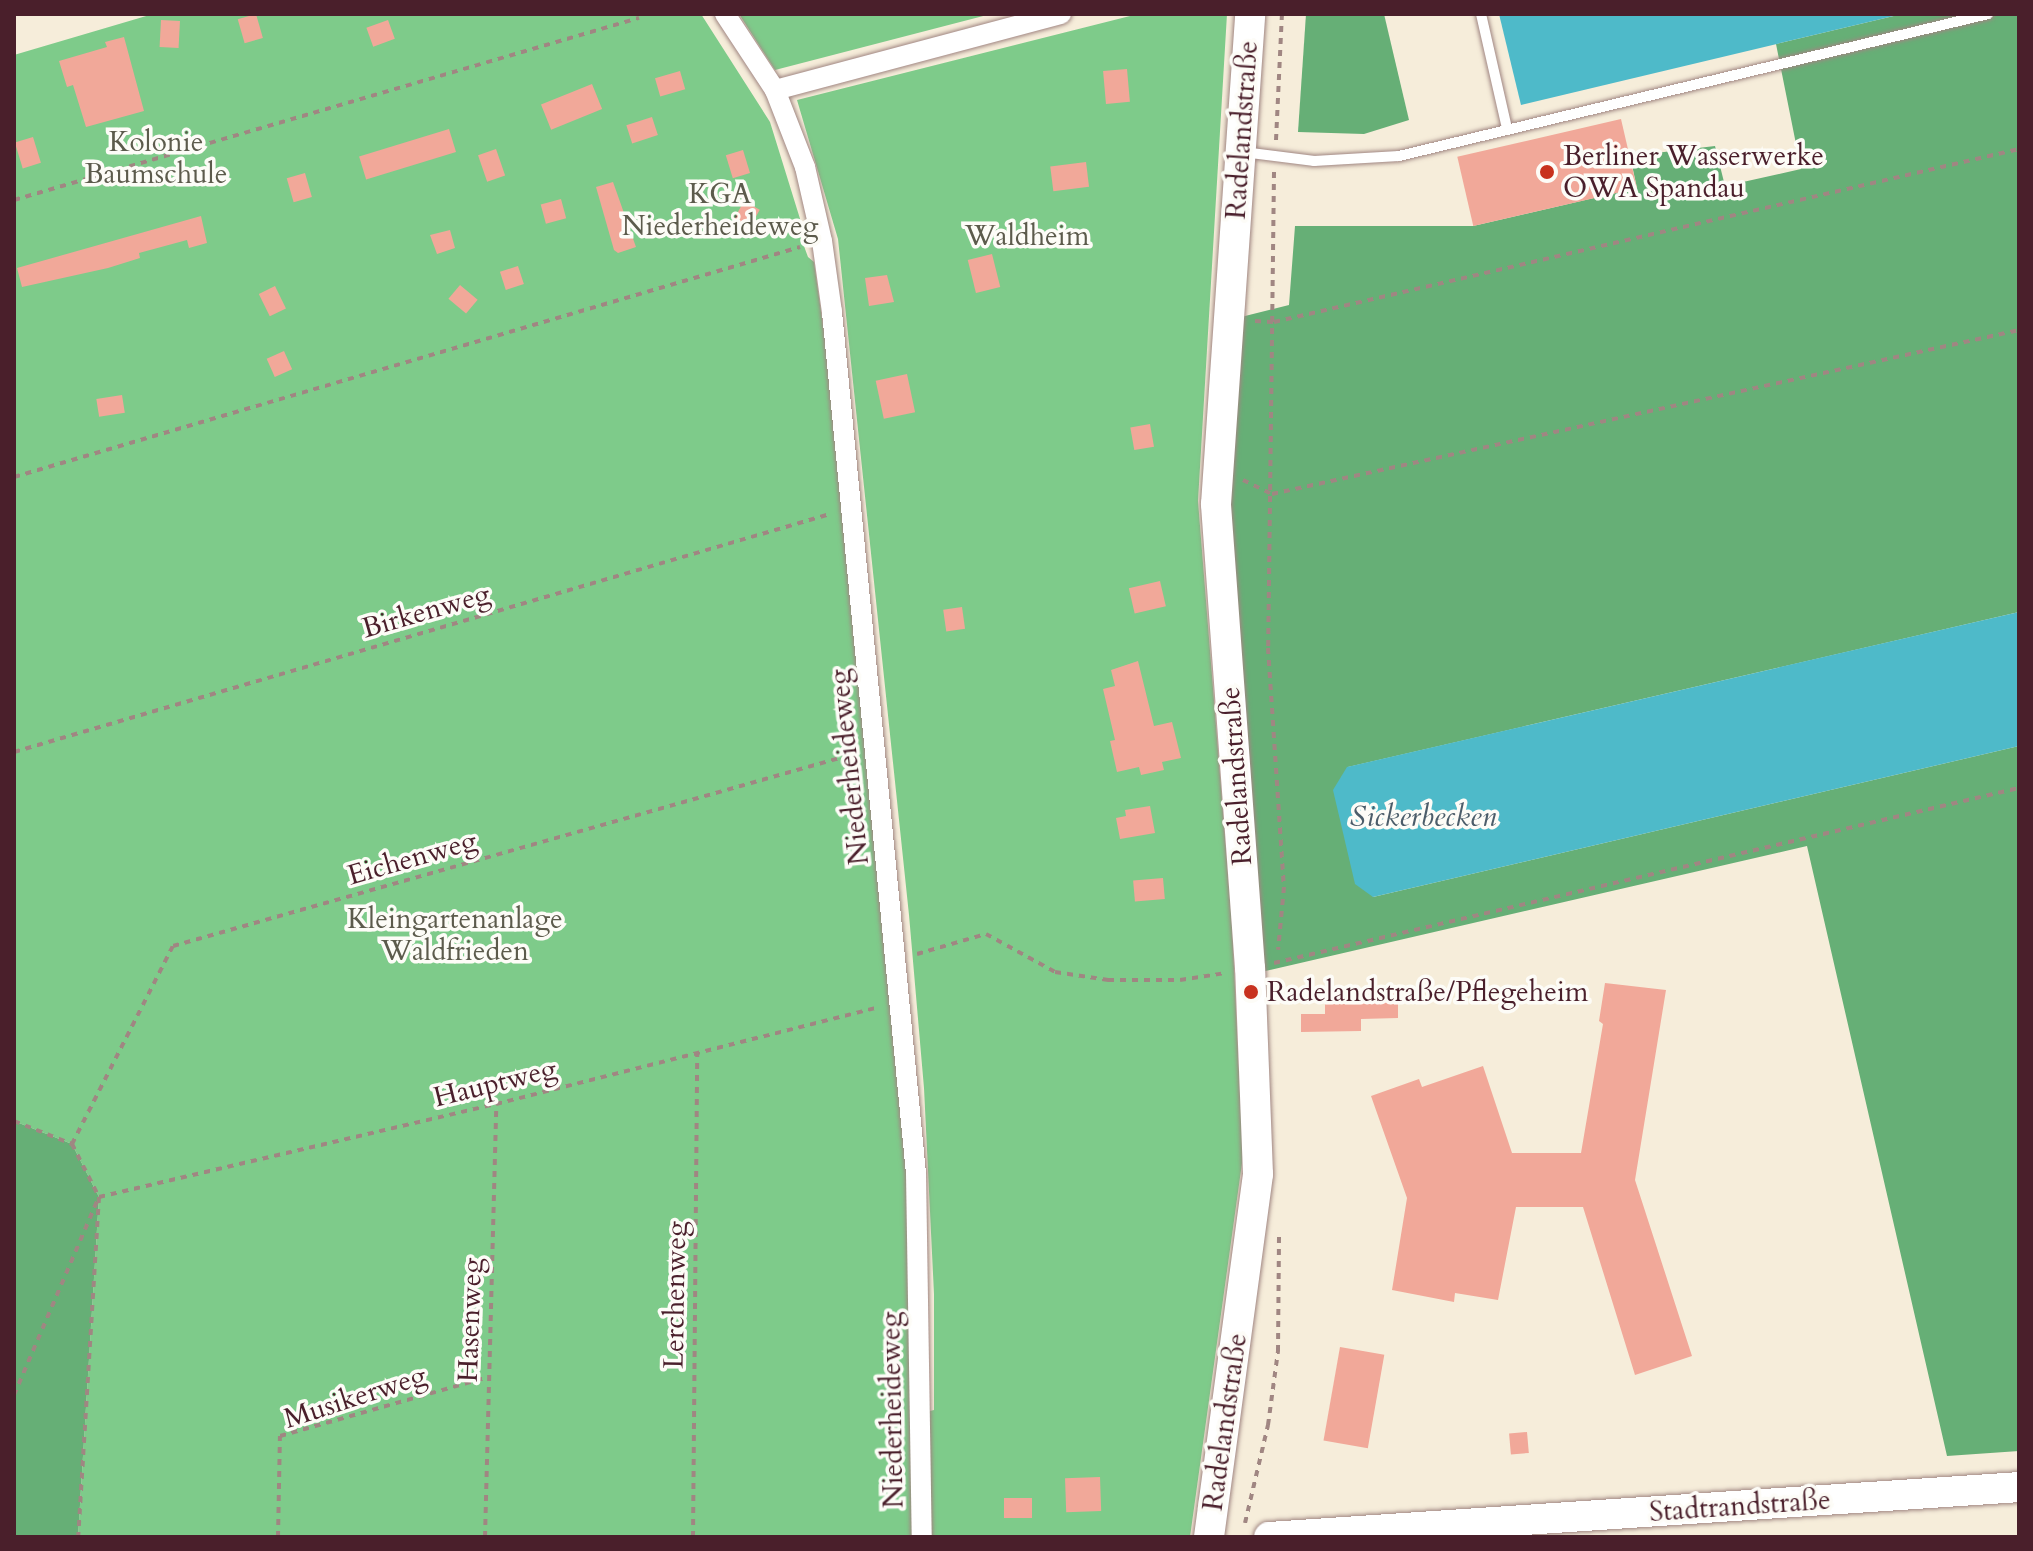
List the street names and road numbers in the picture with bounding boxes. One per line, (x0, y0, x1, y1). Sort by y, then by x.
street label: Radelandstraße (1219, 40, 1265, 220)
street label: Birkenweg (358, 577, 494, 645)
street label: Niederheideweg (822, 667, 876, 867)
street label: Radelandstraße (1213, 686, 1259, 866)
street label: Eichenweg (344, 824, 480, 892)
street label: Hauptweg (430, 1052, 560, 1114)
street label: Lerchenweg (657, 1221, 693, 1369)
street label: Hasenweg (451, 1257, 489, 1383)
street label: Niederheideweg (873, 1311, 911, 1509)
street label: Radelandstraße (1196, 1331, 1254, 1513)
street label: Musikerweg (280, 1358, 430, 1436)
street label: Stadtrandstraße (1648, 1483, 1832, 1529)

